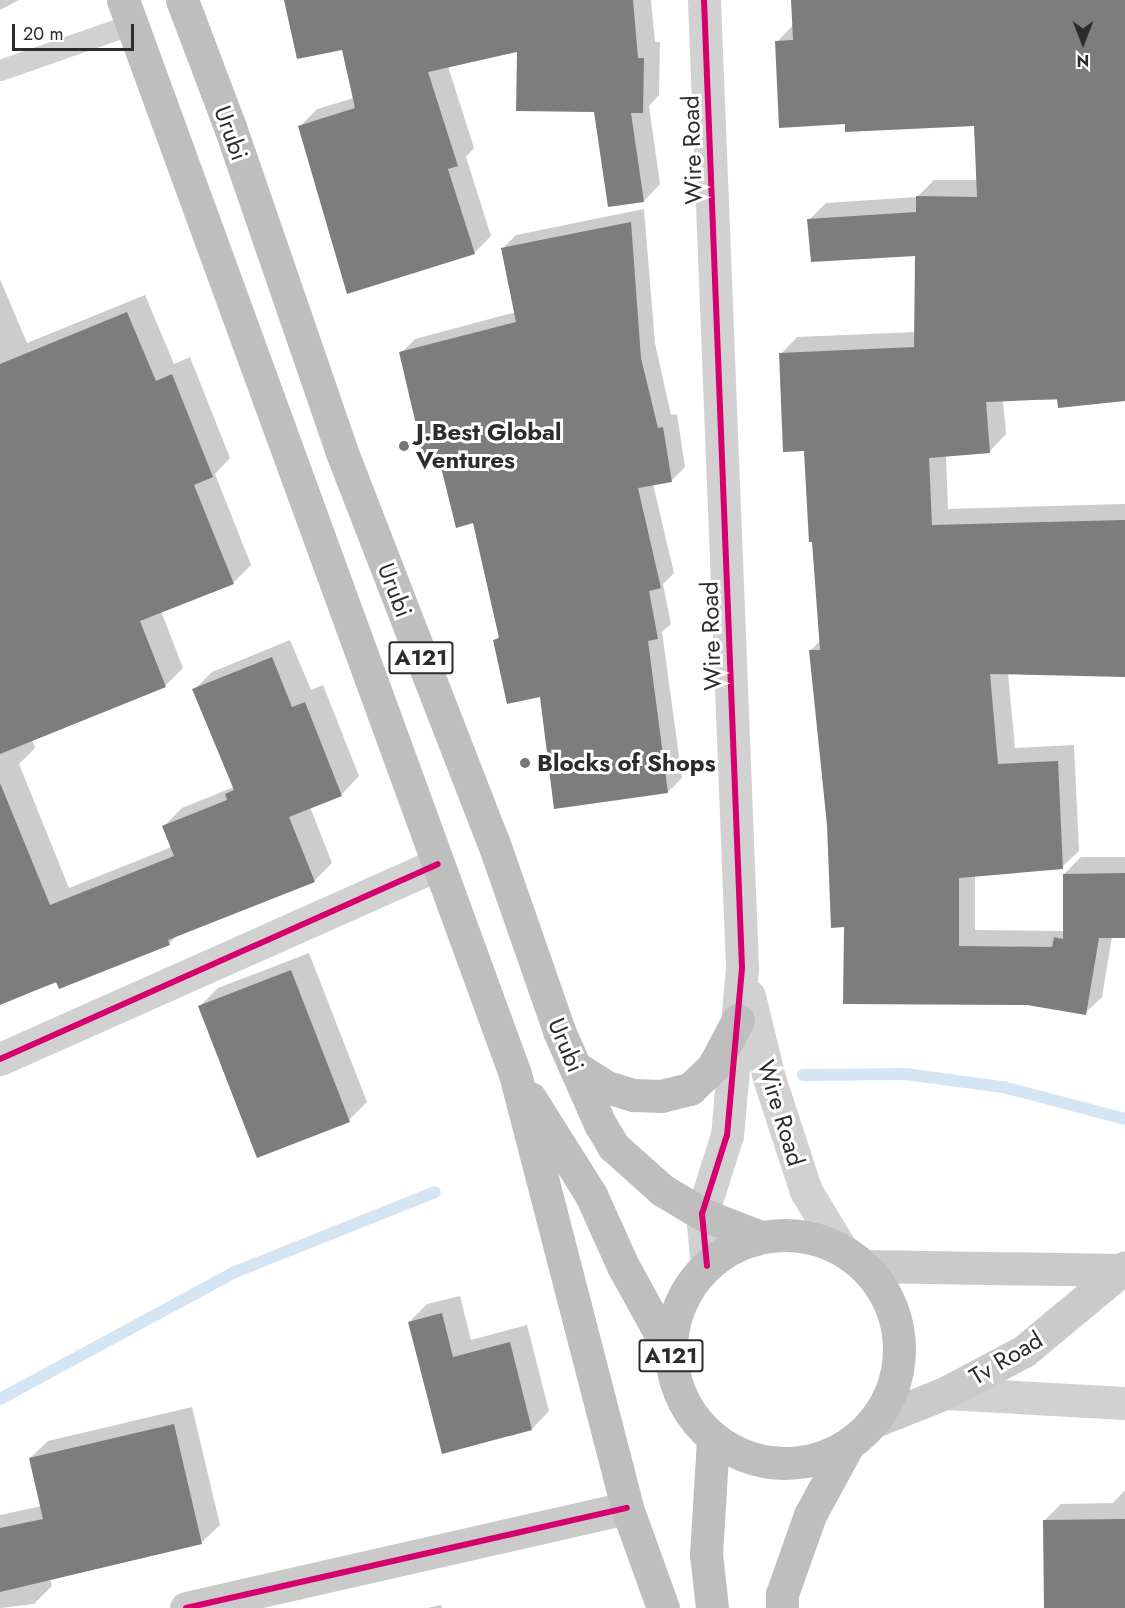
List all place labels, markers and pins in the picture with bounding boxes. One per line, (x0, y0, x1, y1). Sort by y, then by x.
place label: J.Best Global Ventures (416, 418, 562, 474)
marker: J.Best Global Ventures (397, 439, 411, 453)
place label: Blocks of Shops (537, 749, 716, 777)
marker: Blocks of Shops (518, 756, 532, 770)

